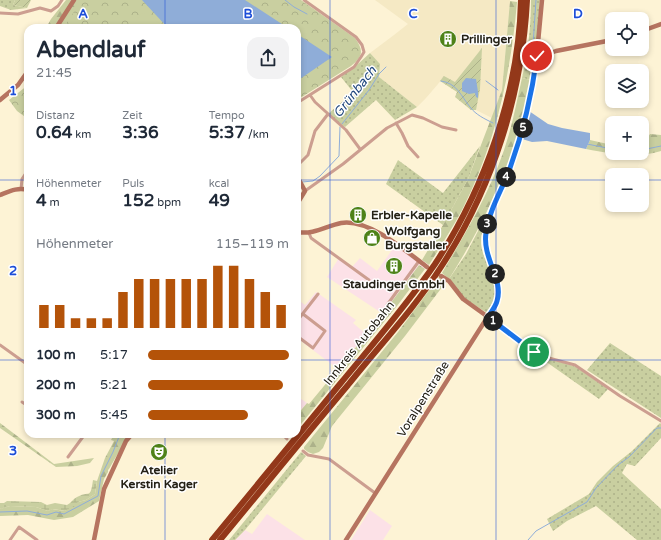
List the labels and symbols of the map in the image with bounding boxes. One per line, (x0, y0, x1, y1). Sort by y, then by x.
text: A (78, 6, 88, 22)
text: B (243, 6, 253, 22)
text: C (408, 6, 418, 22)
text: D (573, 6, 583, 22)
building icon: Prillinger (438, 29, 458, 49)
place label: Prillinger (461, 32, 512, 47)
pin (520, 39, 554, 73)
water label: Grünbach (330, 62, 381, 121)
text: 1 (9, 83, 17, 99)
pin: 5 (513, 118, 533, 138)
pin: 4 (496, 167, 516, 187)
building icon: Erbler-Kapelle (348, 205, 368, 225)
place label: Erbler-Kapelle (371, 208, 452, 223)
pin: 3 (477, 214, 497, 234)
place label: Wolfgang Burgstaller (385, 224, 447, 253)
shop icon: Wolfgang Burgstaller (362, 228, 382, 248)
building icon: Staudinger GmbH (384, 256, 404, 276)
text: 2 (9, 263, 17, 279)
pin: 2 (485, 264, 505, 284)
place label: Staudinger GmbH (343, 277, 445, 292)
street label: Innkreis Autobahn (321, 298, 397, 388)
pin: 1 (483, 311, 503, 331)
pin (517, 335, 551, 369)
street label: Voralpenstraße (394, 358, 452, 439)
theatre icon: Atelier Kerstin Kager (149, 442, 169, 462)
text: 3 (9, 443, 17, 459)
place label: Atelier Kerstin Kager (121, 463, 198, 492)

